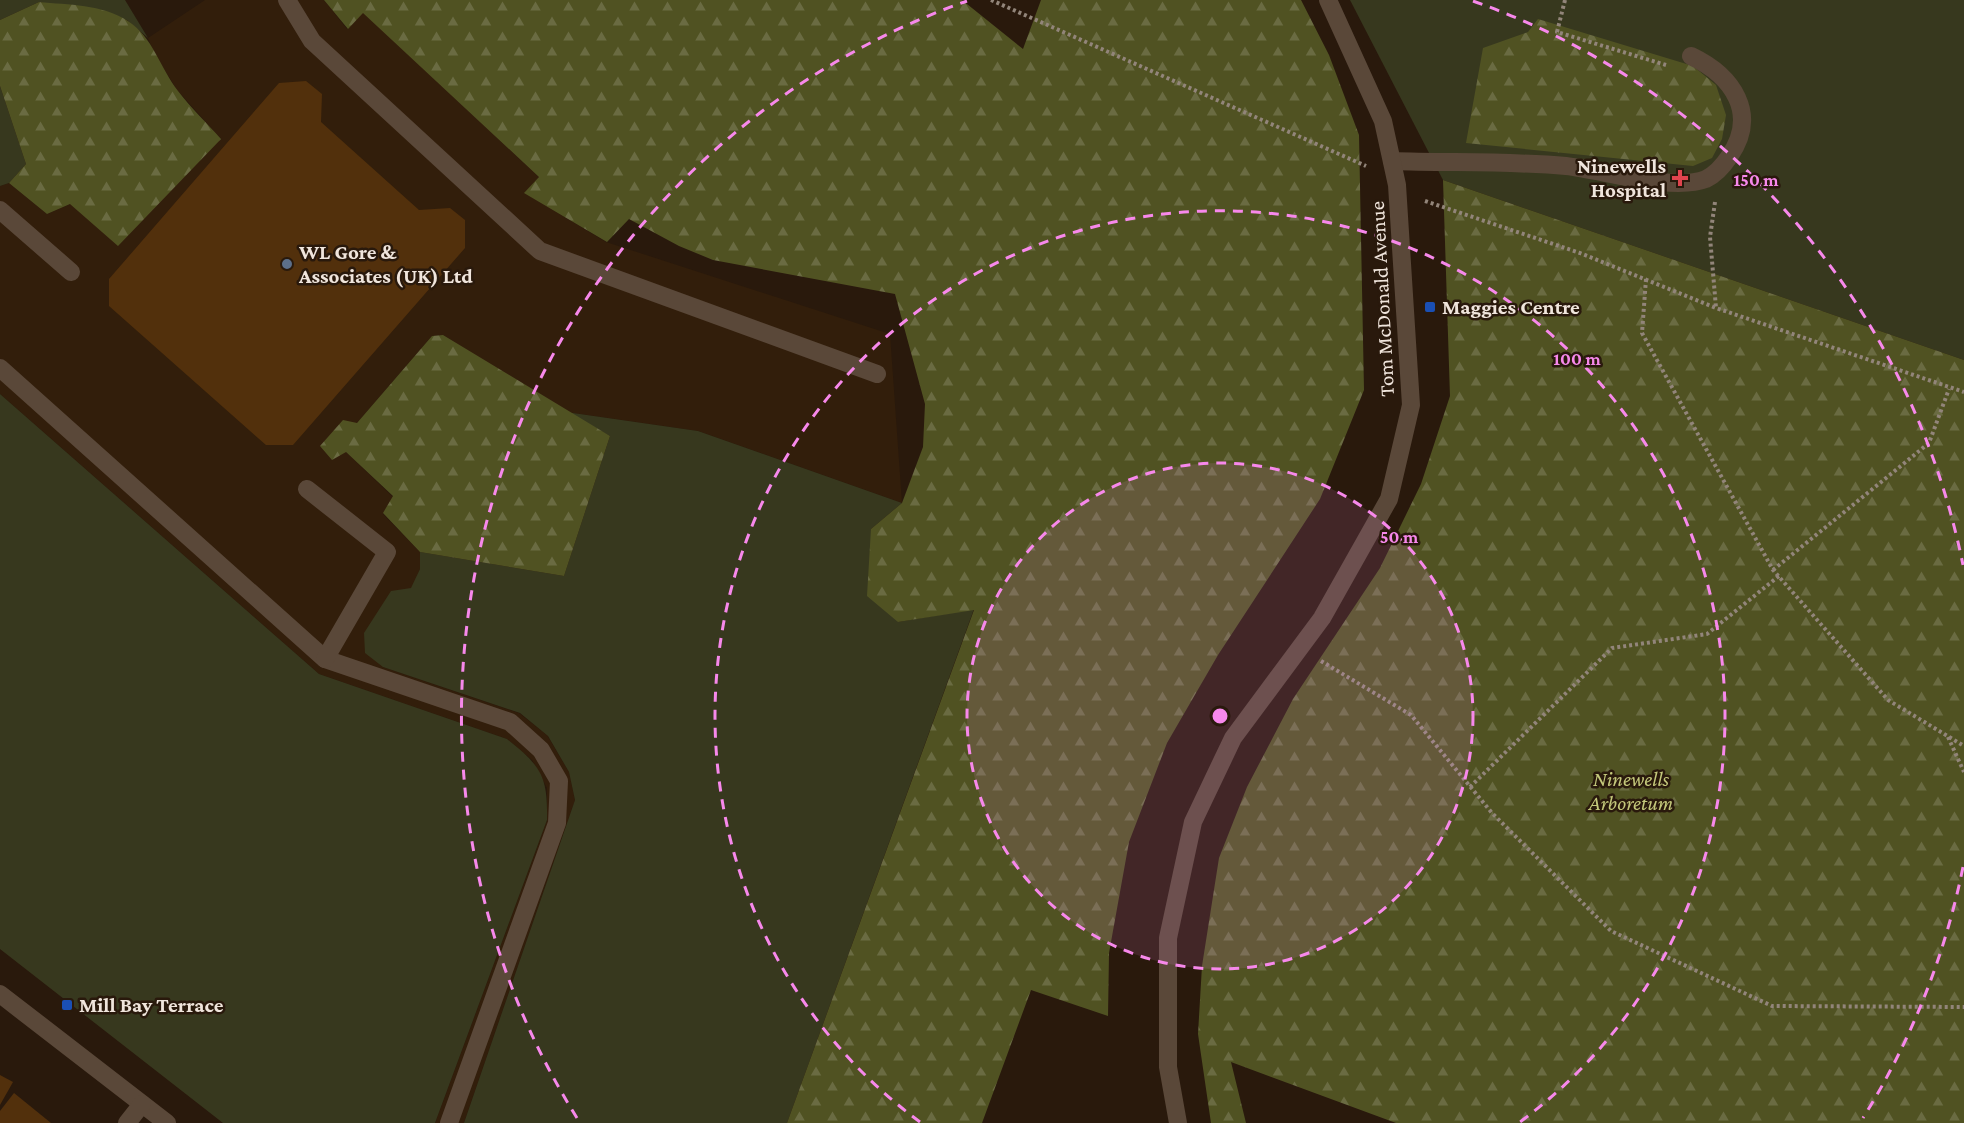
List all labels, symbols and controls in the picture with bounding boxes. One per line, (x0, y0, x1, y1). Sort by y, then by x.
place label: Ninewells Hospital (1577, 154, 1666, 202)
marker: Ninewells Hospital (1671, 169, 1689, 187)
text: 150 m (1733, 170, 1779, 190)
street label: Tom McDonald Avenue (1365, 201, 1399, 397)
place label: WL Gore & Associates (UK) Ltd (298, 240, 473, 288)
marker: WL Gore & Associates (UK) Ltd (280, 257, 294, 271)
place label: Maggies Centre (1442, 295, 1580, 319)
marker: Maggies Centre (1423, 300, 1437, 314)
text: 100 m (1553, 349, 1601, 369)
text: 50 m (1380, 527, 1419, 547)
centre of rings (1210, 706, 1230, 726)
park label: Ninewells Arboretum (1588, 767, 1673, 815)
place label: Mill Bay Terrace (79, 993, 224, 1017)
marker: Mill Bay Terrace (60, 998, 74, 1012)

